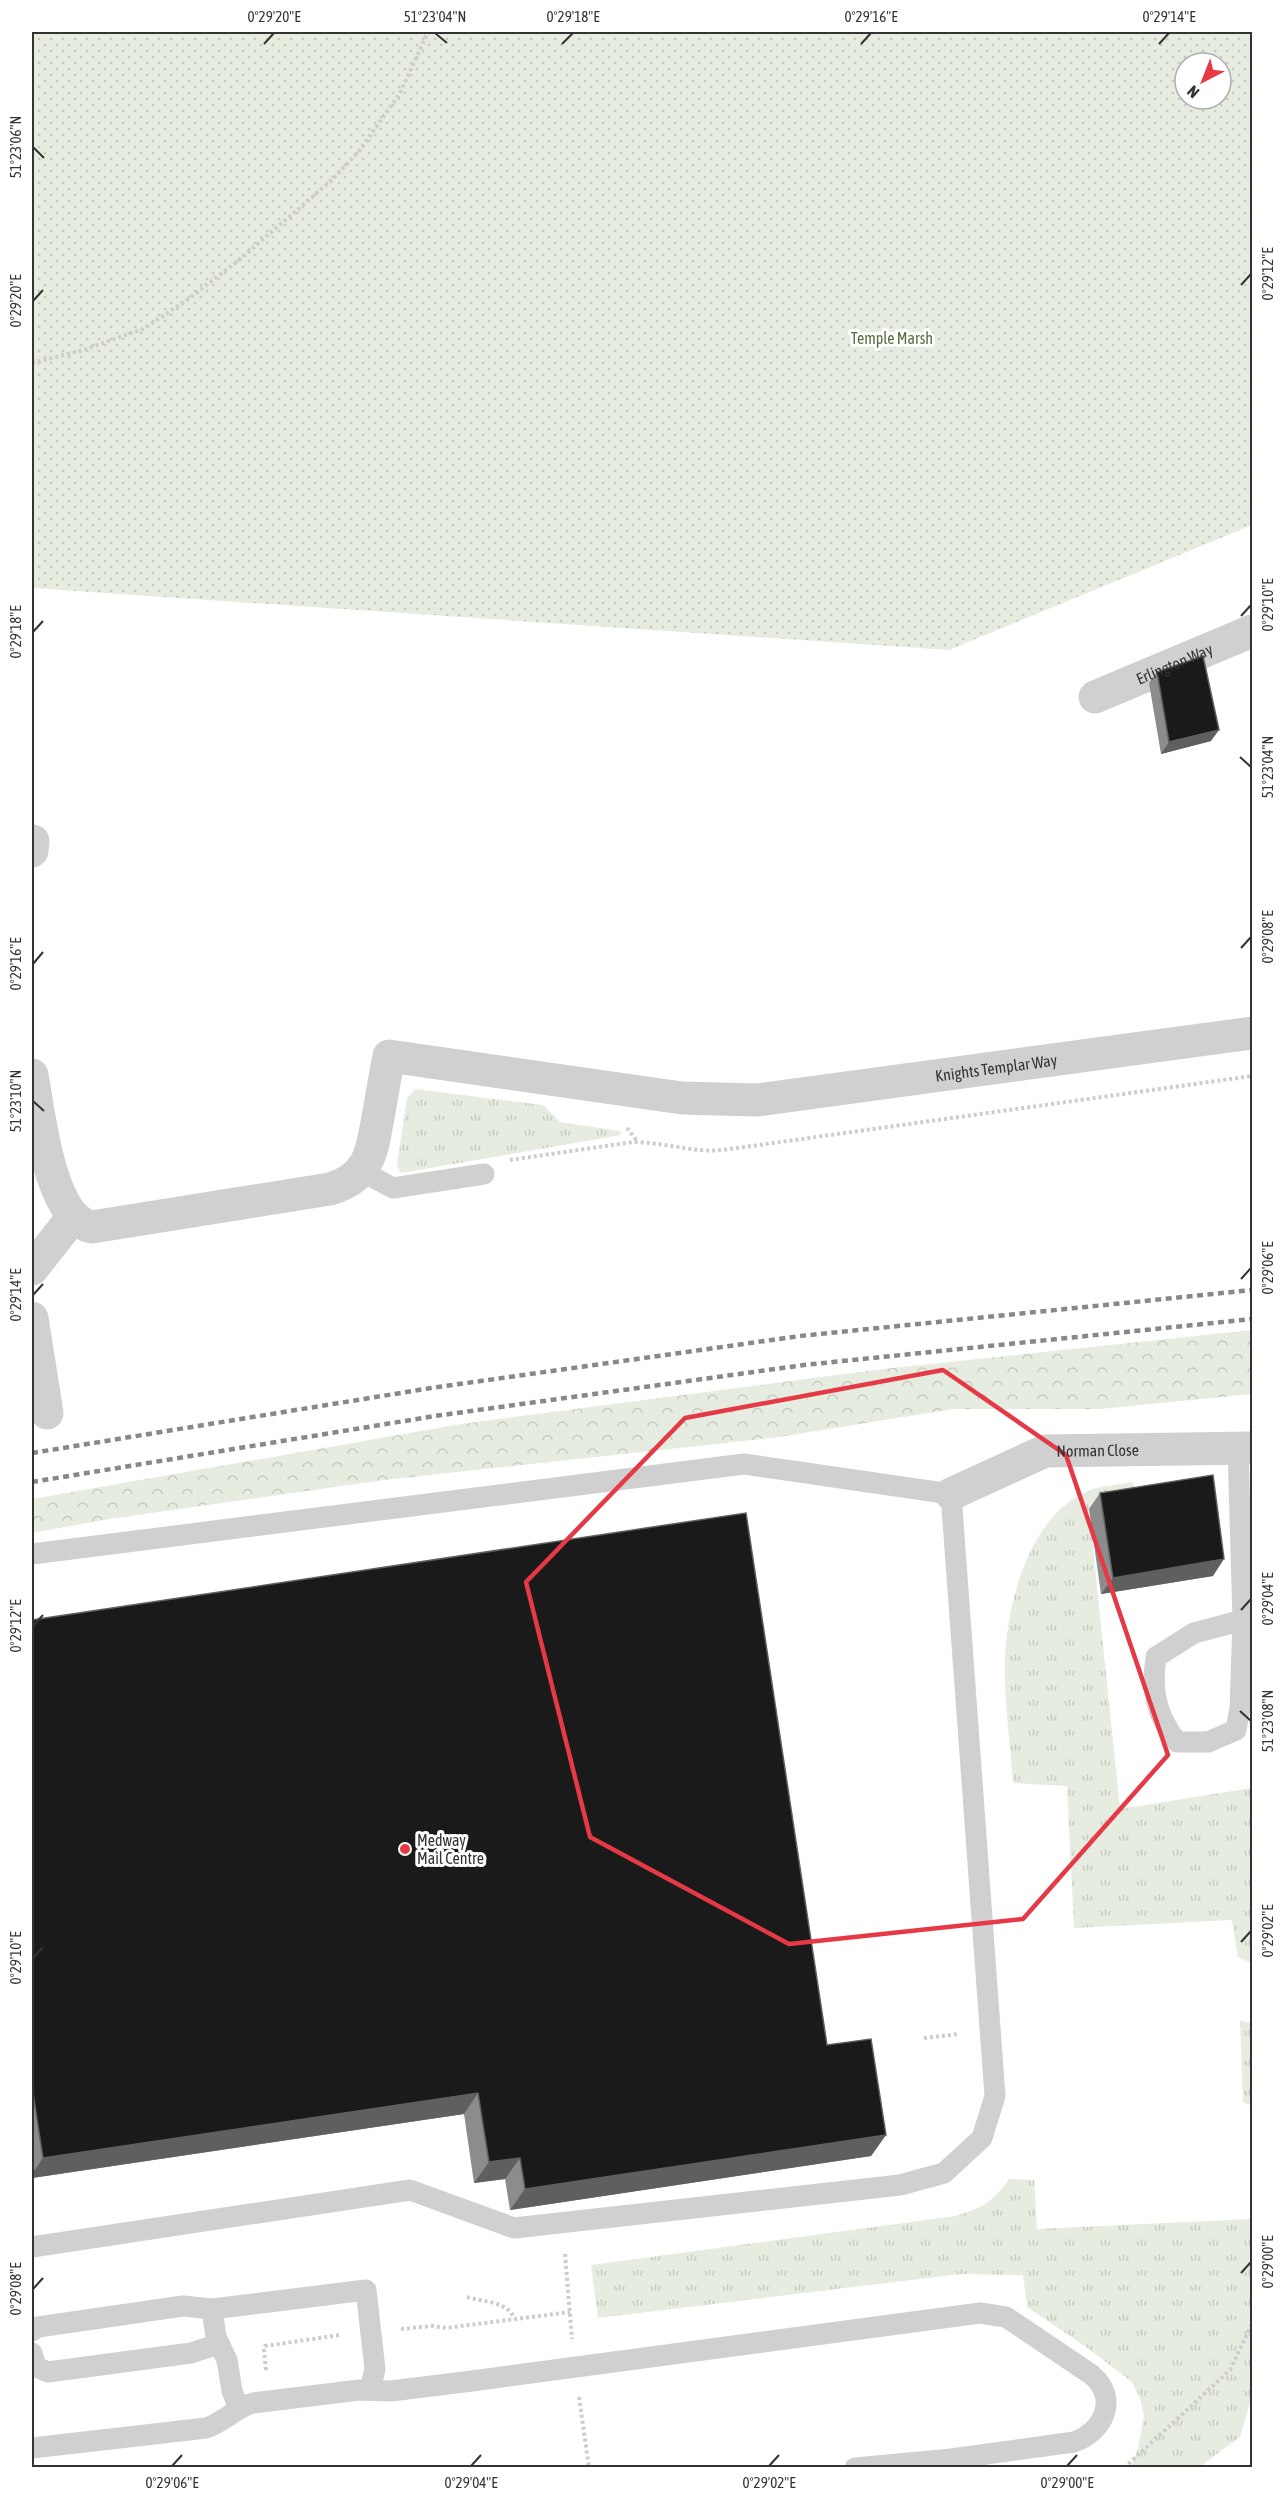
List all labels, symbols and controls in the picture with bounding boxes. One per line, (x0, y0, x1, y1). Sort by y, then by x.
text: 0°29'20"E (247, 8, 301, 25)
text: 51°23'04"N (404, 8, 466, 25)
text: 0°29'18"E (546, 8, 600, 25)
text: 0°29'16"E (844, 8, 898, 25)
text: 0°29'14"E (1142, 8, 1196, 25)
north arrow (1173, 51, 1233, 111)
text: N (1183, 82, 1202, 102)
text: 51°23'06"N (7, 116, 24, 178)
text: 0°29'12"E (1259, 247, 1276, 301)
text: 0°29'20"E (7, 274, 24, 328)
park label: Temple Marsh (851, 329, 933, 348)
text: 0°29'10"E (1259, 578, 1276, 632)
text: 0°29'18"E (7, 605, 24, 659)
street label: Erlington Way (1133, 639, 1216, 688)
text: 51°23'04"N (1259, 736, 1276, 798)
text: 0°29'08"E (1259, 910, 1276, 964)
text: 0°29'16"E (7, 937, 24, 991)
street label: Knights Templar Way (934, 1050, 1059, 1085)
text: 51°23'10"N (7, 1070, 24, 1132)
text: 0°29'06"E (1259, 1241, 1276, 1295)
text: 0°29'14"E (7, 1268, 24, 1322)
street label: Norman Close (1056, 1441, 1139, 1460)
text: 0°29'04"E (1259, 1572, 1276, 1626)
text: 0°29'12"E (7, 1599, 24, 1653)
text: 51°23'08"N (1259, 1690, 1276, 1752)
place label: Medway Mail Centre (417, 1831, 484, 1867)
marker: Medway Mail Centre (398, 1842, 412, 1856)
text: 0°29'02"E (1259, 1904, 1276, 1958)
text: 0°29'10"E (7, 1931, 24, 1985)
text: 0°29'00"E (1259, 2235, 1276, 2289)
text: 0°29'08"E (7, 2262, 24, 2316)
text: 0°29'06"E (145, 2474, 199, 2491)
text: 0°29'04"E (444, 2474, 498, 2491)
text: 0°29'02"E (742, 2474, 796, 2491)
text: 0°29'00"E (1040, 2474, 1094, 2491)

